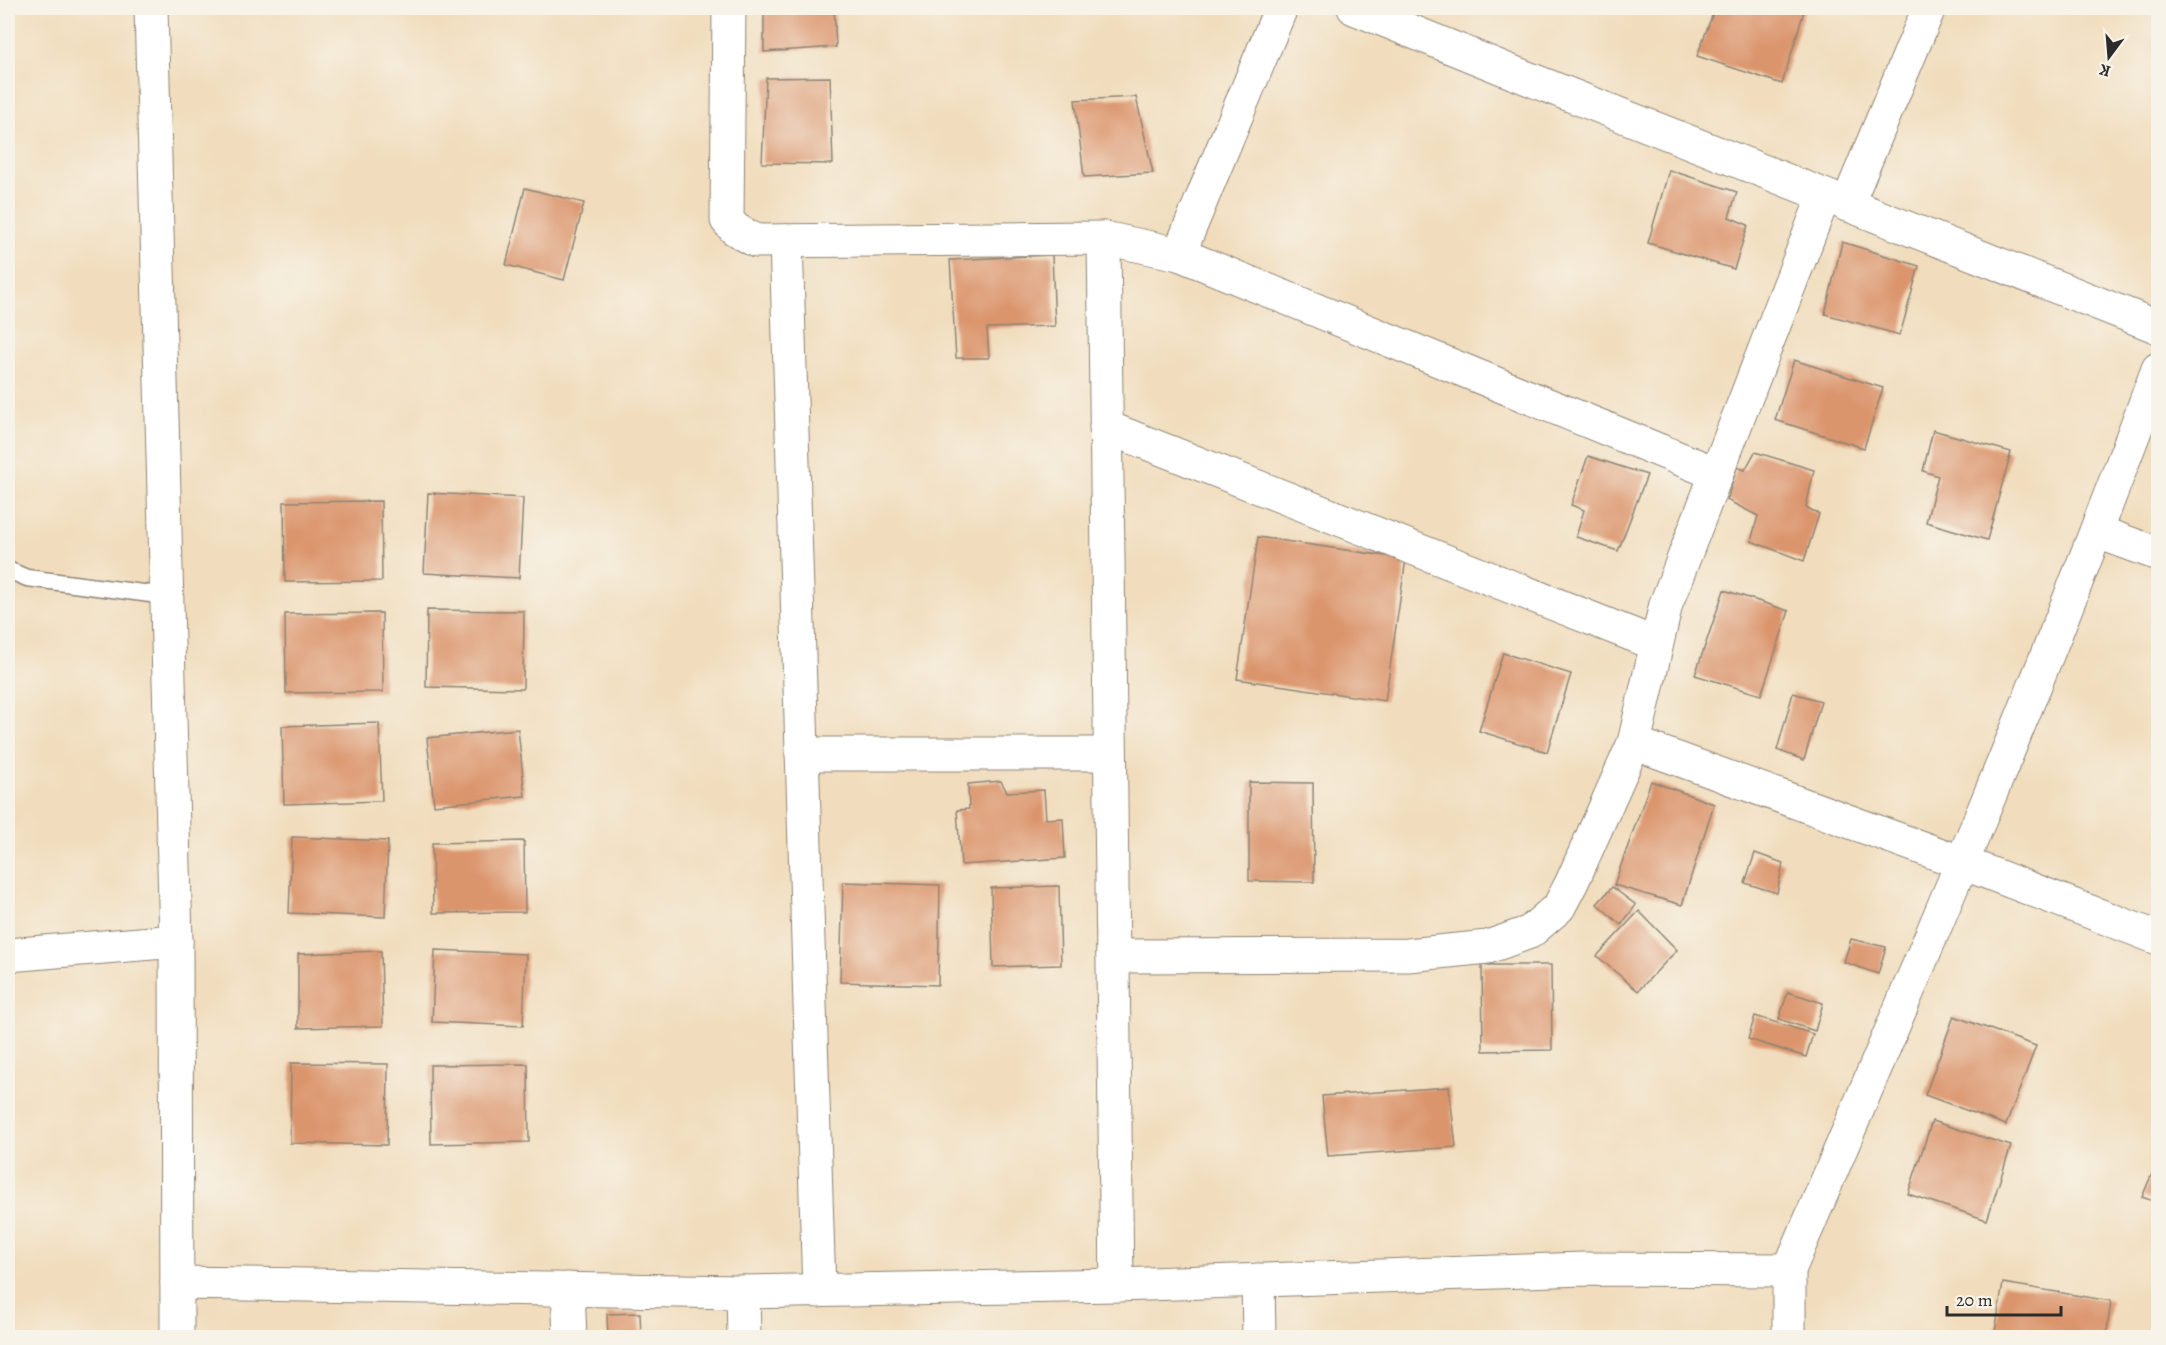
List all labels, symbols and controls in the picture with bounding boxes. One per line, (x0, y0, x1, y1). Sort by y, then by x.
north arrow (2079, 27, 2139, 87)
text: K (2097, 58, 2113, 82)
scale bar (1947, 1279, 2061, 1317)
text: 20 m (1956, 1288, 1993, 1312)

